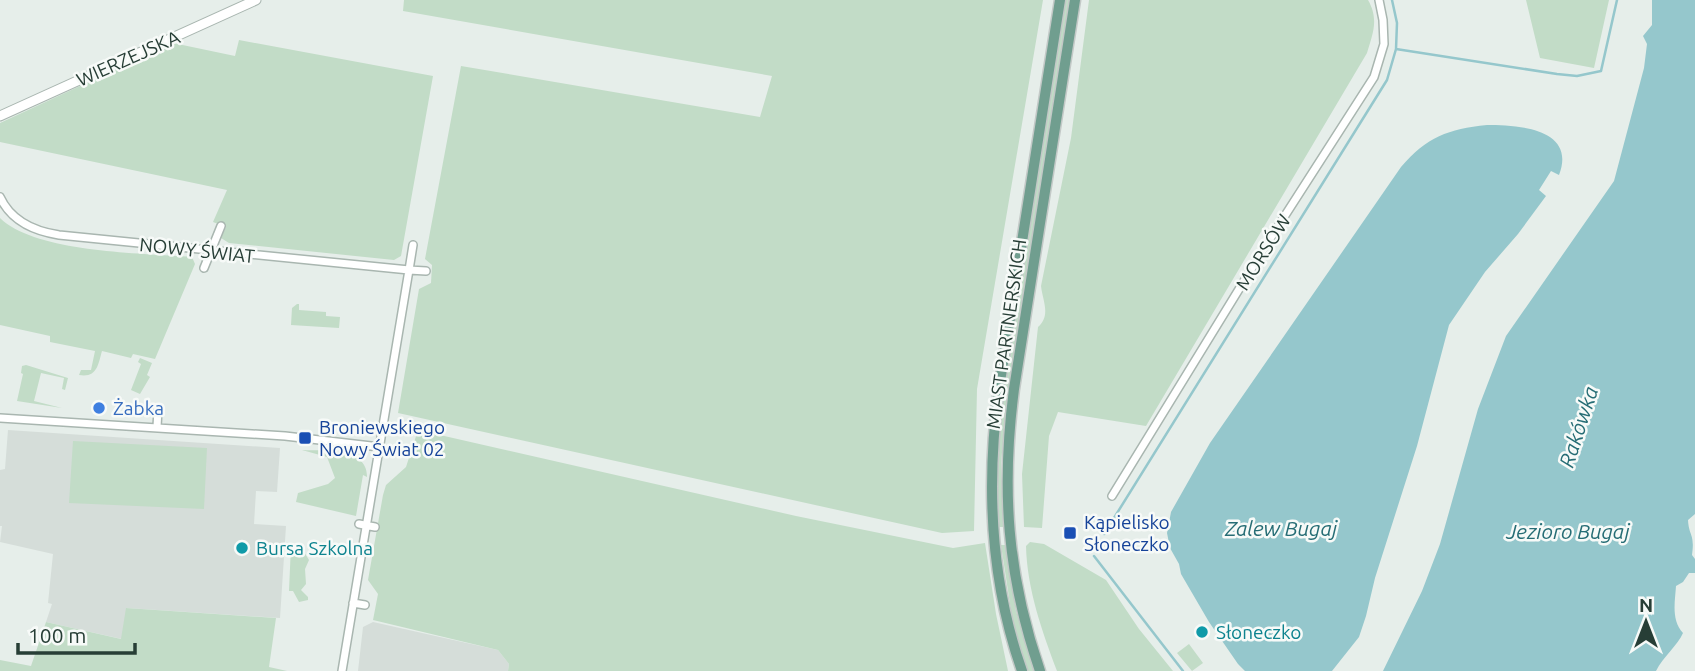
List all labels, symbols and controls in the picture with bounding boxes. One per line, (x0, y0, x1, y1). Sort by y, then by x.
street label: WIERZEJSKA (73, 25, 184, 91)
street label: MORSÓW (1231, 210, 1295, 294)
street label: NOWY ŚWIAT (138, 233, 256, 267)
street label: MIAST PARTNERSKICH (982, 238, 1030, 430)
water label: Rakówka (1554, 383, 1602, 470)
place label: Żabka (113, 397, 164, 419)
marker: Żabka (91, 400, 107, 416)
place label: Broniewskiego Nowy Świat 02 (319, 416, 445, 460)
marker: Broniewskiego Nowy Świat 02 (297, 430, 313, 446)
place label: Kąpielisko Słoneczko (1084, 511, 1170, 555)
water label: Zalew Bugaj (1224, 516, 1338, 540)
water label: Jezioro Bugaj (1506, 519, 1630, 543)
marker: Kąpielisko Słoneczko (1062, 525, 1078, 541)
place label: Bursa Szkolna (256, 537, 373, 559)
marker: Bursa Szkolna (234, 540, 250, 556)
north arrow (1611, 587, 1681, 657)
text: N (1639, 594, 1653, 616)
scale bar (18, 612, 135, 656)
place label: Słoneczko (1216, 621, 1301, 643)
text: 100 m (28, 623, 86, 647)
marker: Słoneczko (1194, 624, 1210, 640)

